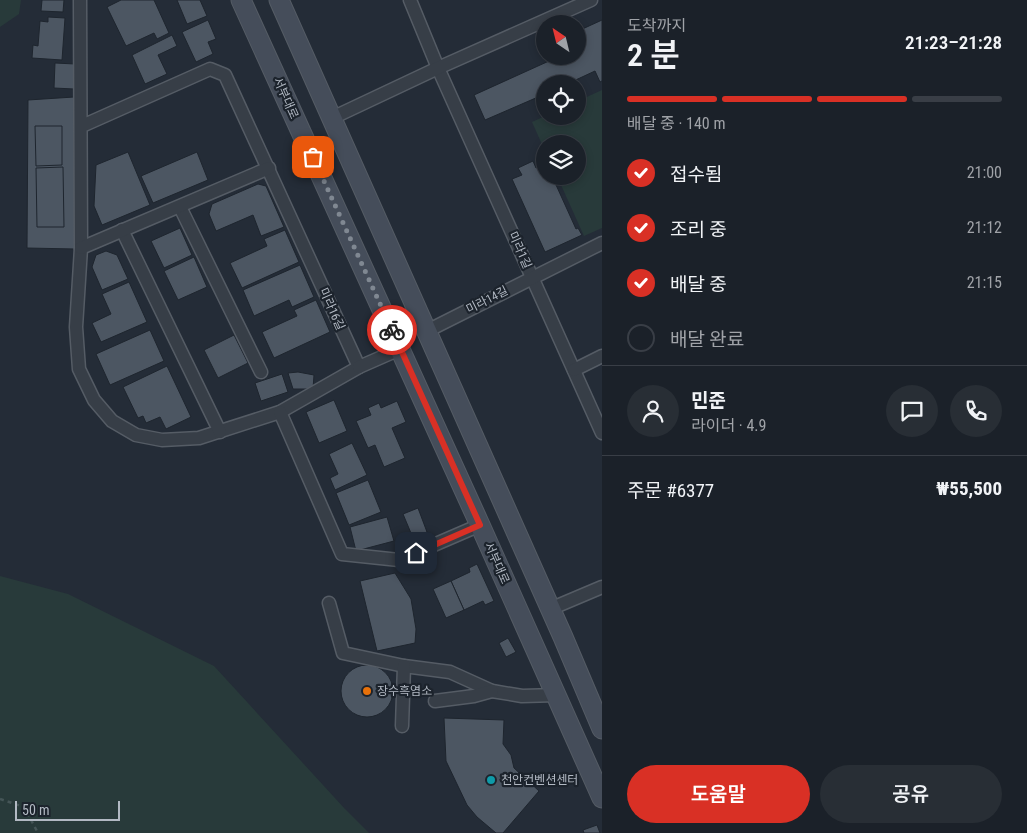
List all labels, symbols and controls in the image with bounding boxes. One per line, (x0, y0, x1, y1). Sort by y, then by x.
north arrow (536, 15, 586, 65)
map controls (536, 15, 586, 185)
text: 도착까지 (627, 16, 686, 35)
text: 21:23–21:28 (905, 31, 1002, 54)
text: 2 분 (627, 36, 680, 74)
street label: 서부대로 (271, 75, 301, 121)
button: locate (536, 75, 586, 125)
text: 배달 중 · 140 m (627, 114, 726, 133)
button: layers (536, 135, 586, 185)
pin (292, 136, 334, 178)
icon: bag (299, 143, 327, 171)
icon: check (627, 159, 655, 187)
text: 접수됨 (670, 163, 722, 186)
text: 21:00 (967, 163, 1002, 182)
icon: check (627, 214, 655, 242)
text: 조리 중 (670, 218, 727, 241)
text: 21:12 (967, 218, 1002, 237)
street label: 미라1길 (506, 229, 534, 271)
icon: check (627, 269, 655, 297)
text: 배달 중 (670, 273, 727, 296)
text: 21:15 (967, 273, 1002, 292)
street label: 미라14길 (464, 284, 510, 316)
street label: 미라16길 (316, 286, 348, 332)
courier (367, 305, 417, 355)
icon: bike (378, 316, 406, 344)
text: 배달 완료 (670, 328, 744, 351)
button: person (627, 385, 679, 437)
button: chat (886, 385, 938, 437)
button: phone (950, 385, 1002, 437)
text: 민준 (691, 389, 726, 412)
text: 라이더 · 4.9 (691, 416, 766, 435)
text: ₩55,500 (936, 477, 1002, 500)
text: 주문 #6377 (627, 479, 714, 502)
pin (395, 532, 437, 574)
icon: home (402, 539, 430, 567)
street label: 서부대로 (482, 540, 512, 586)
place label: 장수흑염소 (377, 684, 432, 698)
marker: 장수흑염소 (361, 685, 373, 697)
button: 도움말 (627, 765, 810, 823)
button: 공유 (820, 765, 1002, 823)
place label: 천안컨벤션센터 (501, 773, 578, 787)
marker: 천안컨벤션센터 (485, 774, 497, 786)
scale bar (15, 798, 120, 821)
text: 50 m (22, 802, 50, 818)

